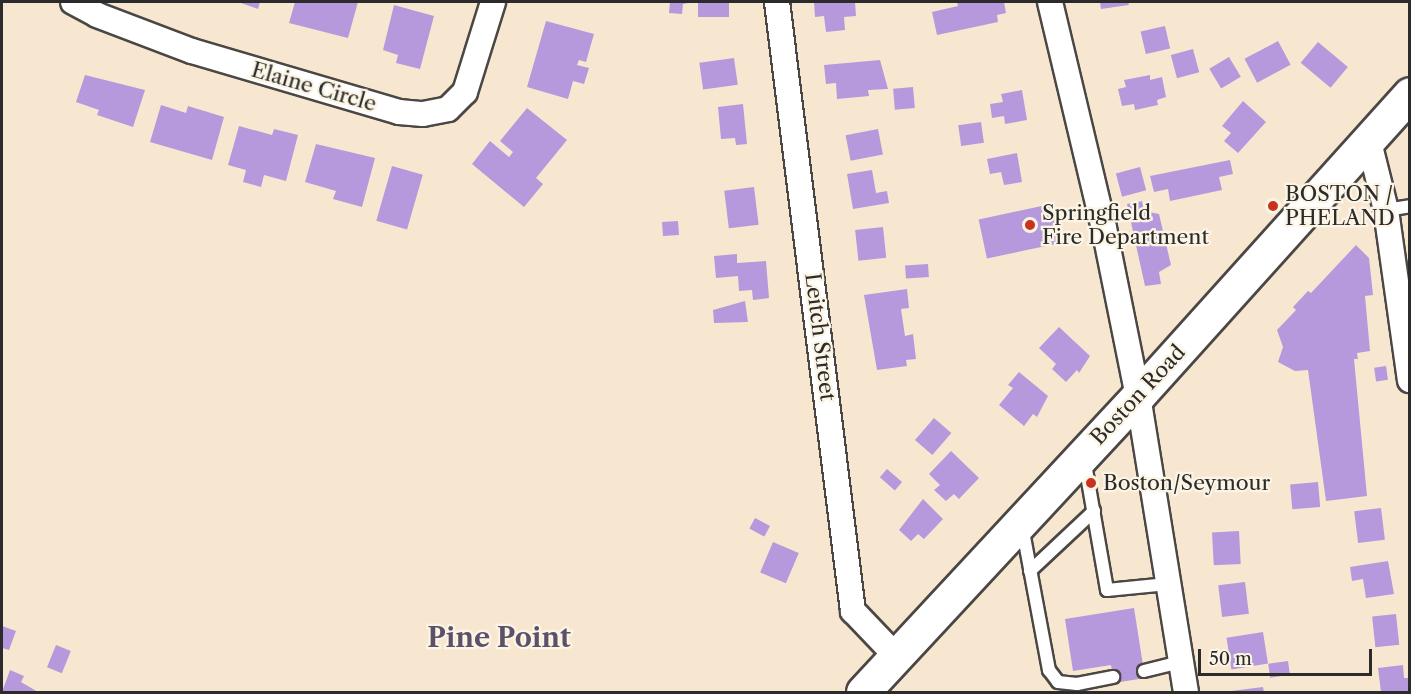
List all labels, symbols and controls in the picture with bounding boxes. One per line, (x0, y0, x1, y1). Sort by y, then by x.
street label: Elaine Circle (249, 57, 379, 117)
place label: BOSTON / PHELAND (1285, 181, 1395, 231)
marker: BOSTON / PHELAND (1266, 199, 1280, 213)
place label: Springfield Fire Department (1042, 200, 1209, 250)
marker: Springfield Fire Department (1023, 218, 1037, 232)
street label: Leitch Street (800, 272, 840, 402)
street label: Boston Road (1085, 340, 1191, 450)
place label: Boston/Seymour (1103, 470, 1270, 496)
marker: Boston/Seymour (1084, 476, 1098, 490)
district label: Pine Point (427, 622, 571, 654)
scale bar (1201, 637, 1375, 675)
text: 50 m (1209, 648, 1252, 670)

